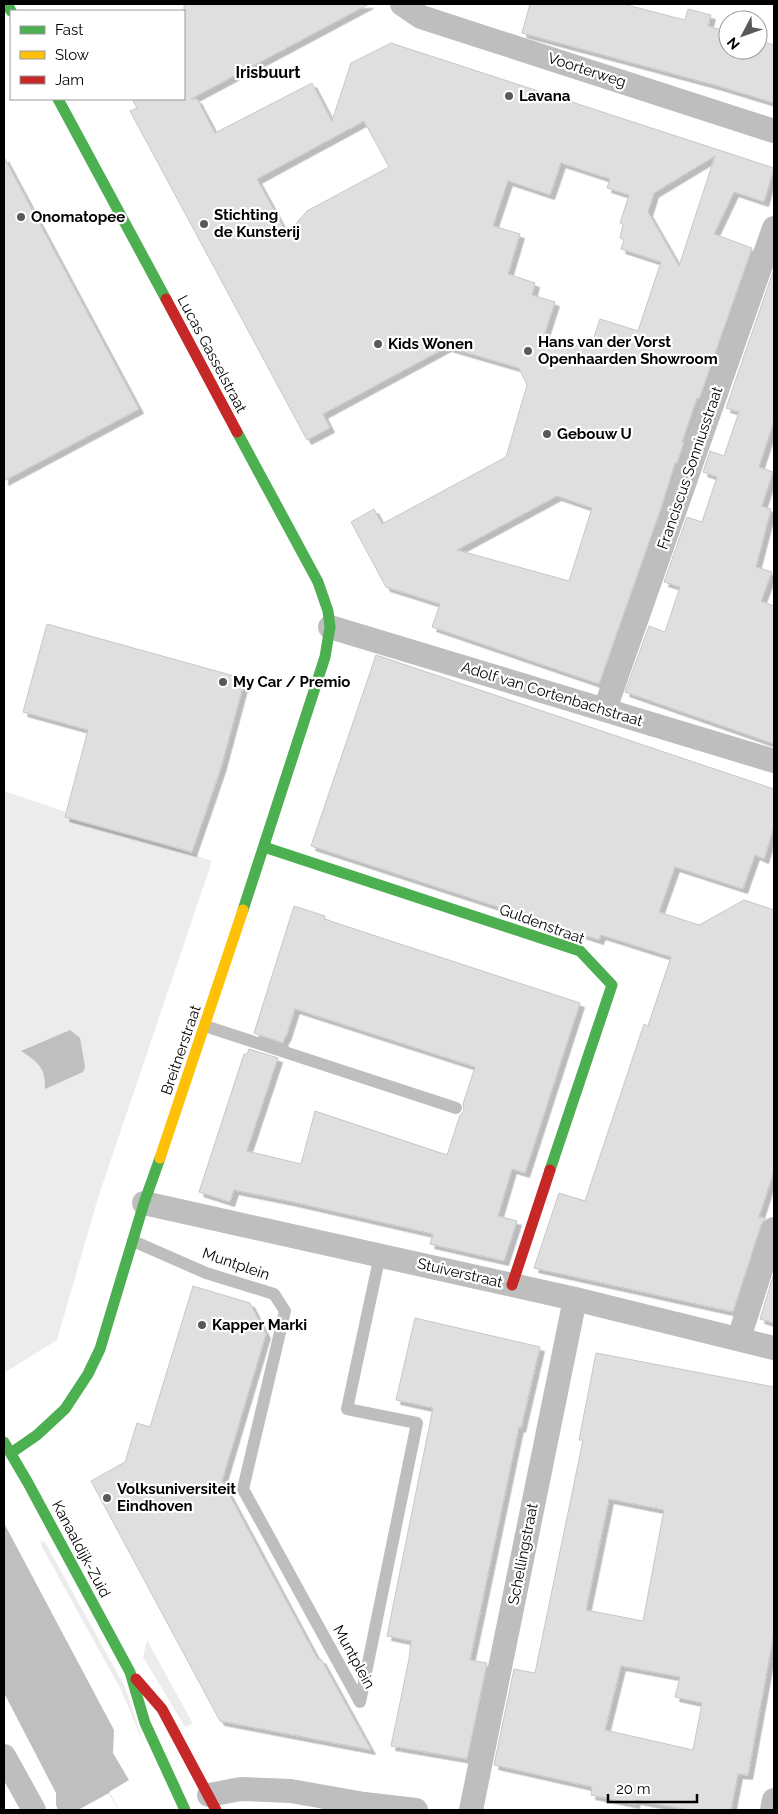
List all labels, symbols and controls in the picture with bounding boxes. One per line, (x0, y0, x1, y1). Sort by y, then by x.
legend (10, 10, 185, 100)
north arrow (718, 10, 768, 60)
text: Fast (55, 21, 83, 39)
text: N (724, 34, 743, 53)
text: Slow (55, 46, 89, 64)
street label: Voorterweg (546, 49, 628, 91)
district label: Irisbuurt (235, 63, 301, 82)
text: Jam (55, 71, 84, 89)
place label: Lavana (519, 87, 571, 105)
marker: Lavana (503, 90, 515, 102)
place label: Stichting de Kunsterij (214, 206, 300, 241)
place label: Onomatopee (31, 208, 125, 226)
marker: Onomatopee (15, 211, 27, 223)
marker: Stichting de Kunsterij (198, 218, 210, 230)
street label: Lucas Gasselstraat (173, 292, 251, 416)
place label: Hans van der Vorst Openhaarden Showroom (538, 333, 718, 368)
place label: Kids Wonen (388, 335, 473, 353)
marker: Kids Wonen (372, 338, 384, 350)
marker: Hans van der Vorst Openhaarden Showroom (522, 345, 534, 357)
street label: Franciscus Sonniusstraat (654, 384, 726, 552)
place label: Gebouw U (557, 425, 632, 443)
marker: Gebouw U (541, 428, 553, 440)
street label: Adolf van Cortenbachstraat (459, 658, 645, 730)
place label: My Car / Premio (233, 673, 350, 691)
marker: My Car / Premio (217, 676, 229, 688)
street label: Guldenstraat (497, 900, 587, 948)
street label: Breitnerstraat (157, 1003, 205, 1097)
street label: Muntplein (200, 1244, 272, 1284)
street label: Stuiverstraat (416, 1254, 504, 1292)
place label: Kapper Marki (212, 1316, 307, 1334)
marker: Kapper Marki (196, 1319, 208, 1331)
place label: Volksuniversiteit Eindhoven (117, 1480, 236, 1515)
marker: Volksuniversiteit Eindhoven (101, 1492, 113, 1504)
street label: Kanaaldijk-Zuid (48, 1497, 114, 1601)
street label: Schellingstraat (504, 1502, 542, 1606)
street label: Muntplein (329, 1622, 379, 1692)
scale bar (608, 1772, 697, 1804)
text: 20 m (616, 1780, 651, 1798)

